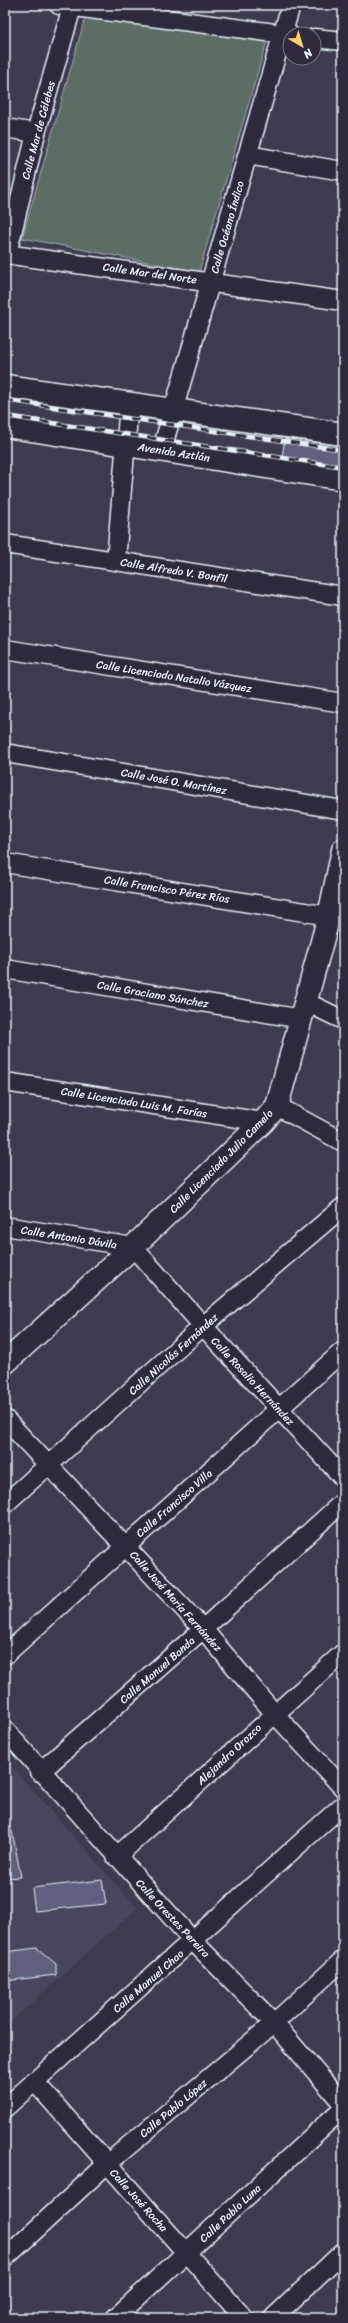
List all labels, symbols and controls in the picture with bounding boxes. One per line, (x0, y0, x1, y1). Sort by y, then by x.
north arrow (282, 26, 322, 66)
text: N (299, 43, 317, 64)
street label: Calle Mar de Célebes (16, 78, 61, 182)
street label: Calle Océano Índico (205, 178, 250, 276)
street label: Calle Mar del Norte (102, 257, 199, 290)
street label: Avenida Aztlán (135, 437, 212, 468)
street label: Calle Alfredo V. Bonfil (119, 553, 230, 588)
street label: Calle Licenciado Natalio Vázquez (95, 655, 254, 698)
street label: Calle José O. Martínez (119, 763, 229, 800)
street label: Calle Francisco Pérez Ríos (103, 870, 232, 909)
street label: Calle Graciano Sánchez (96, 975, 211, 1014)
street label: Calle Licenciado Luis M. Farías (59, 1082, 209, 1124)
street label: Calle Licenciado Julio Camelo (165, 1104, 278, 1218)
street label: Calle Antonio Dávila (20, 1221, 119, 1255)
street label: Calle Nicolás Fernández (124, 1308, 223, 1400)
street label: Calle Rosalio Hernández (206, 1332, 300, 1431)
street label: Calle Francisco Villa (132, 1464, 217, 1542)
street label: Calle José María Fernández (125, 1546, 227, 1657)
street label: Calle Manuel Banda (115, 1632, 200, 1709)
street label: Alejandro Orozco (192, 1719, 267, 1790)
street label: Calle Orestes Pereira (131, 1874, 215, 1963)
street label: Calle Manuel Chao (108, 1945, 189, 2018)
street label: Calle Pablo López (135, 2074, 212, 2143)
street label: Calle José Rocha (105, 2164, 173, 2237)
street label: Calle Pablo Luna (195, 2179, 266, 2247)

